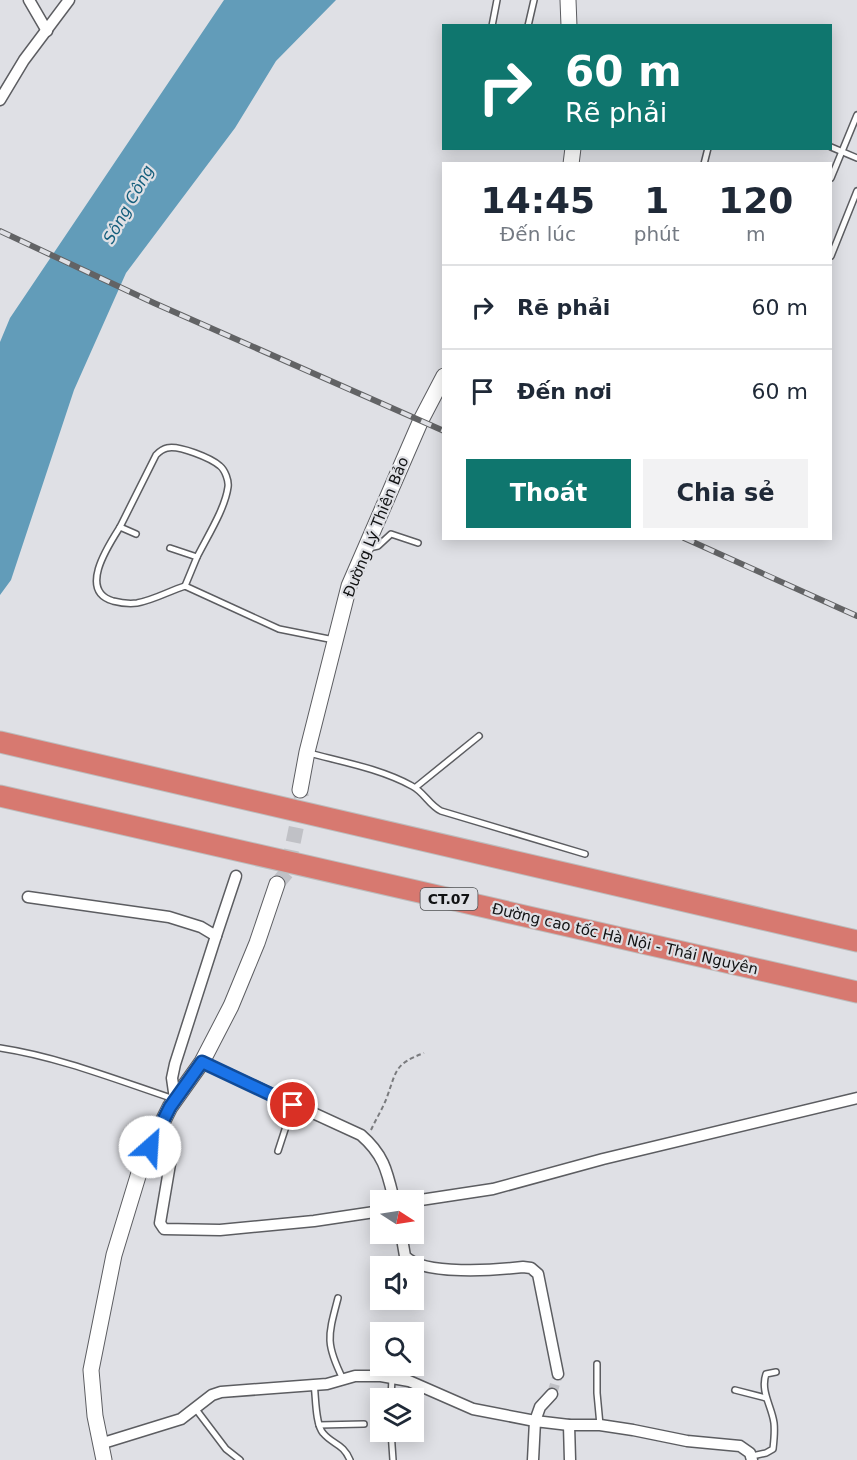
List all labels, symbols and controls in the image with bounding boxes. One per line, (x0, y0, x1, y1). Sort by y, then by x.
text: 60 m (565, 47, 682, 96)
icon: right (466, 48, 544, 126)
text: Rẽ phải (565, 97, 667, 128)
water label: Sông Công (99, 162, 158, 247)
text: 14:45 (481, 180, 595, 221)
text: 1 (644, 180, 669, 221)
text: 120 (718, 180, 793, 221)
text: Đến lúc (500, 222, 576, 246)
text: phút (634, 222, 680, 246)
text: m (746, 222, 766, 246)
icon: right (466, 291, 499, 324)
text: Rẽ phải (517, 295, 610, 320)
text: 60 m (752, 295, 808, 320)
icon: arrive (466, 375, 499, 408)
text: Đến nơi (517, 379, 612, 404)
text: 60 m (752, 379, 808, 404)
street label: Đường Lý Thiên Bảo (340, 454, 412, 600)
button: Thoát (466, 459, 631, 528)
button: Chia sẻ (643, 459, 808, 528)
road number: CT.07 (420, 888, 478, 910)
street label: Đường cao tốc Hà Nội - Thái Nguyên (490, 900, 760, 978)
pin (267, 1079, 318, 1130)
icon: arrive (276, 1088, 309, 1121)
position arrow (118, 1115, 182, 1179)
north arrow (370, 1190, 424, 1244)
map controls (370, 1190, 424, 1442)
button: sound (370, 1256, 424, 1310)
button: search (370, 1322, 424, 1376)
button: layers (370, 1388, 424, 1442)

